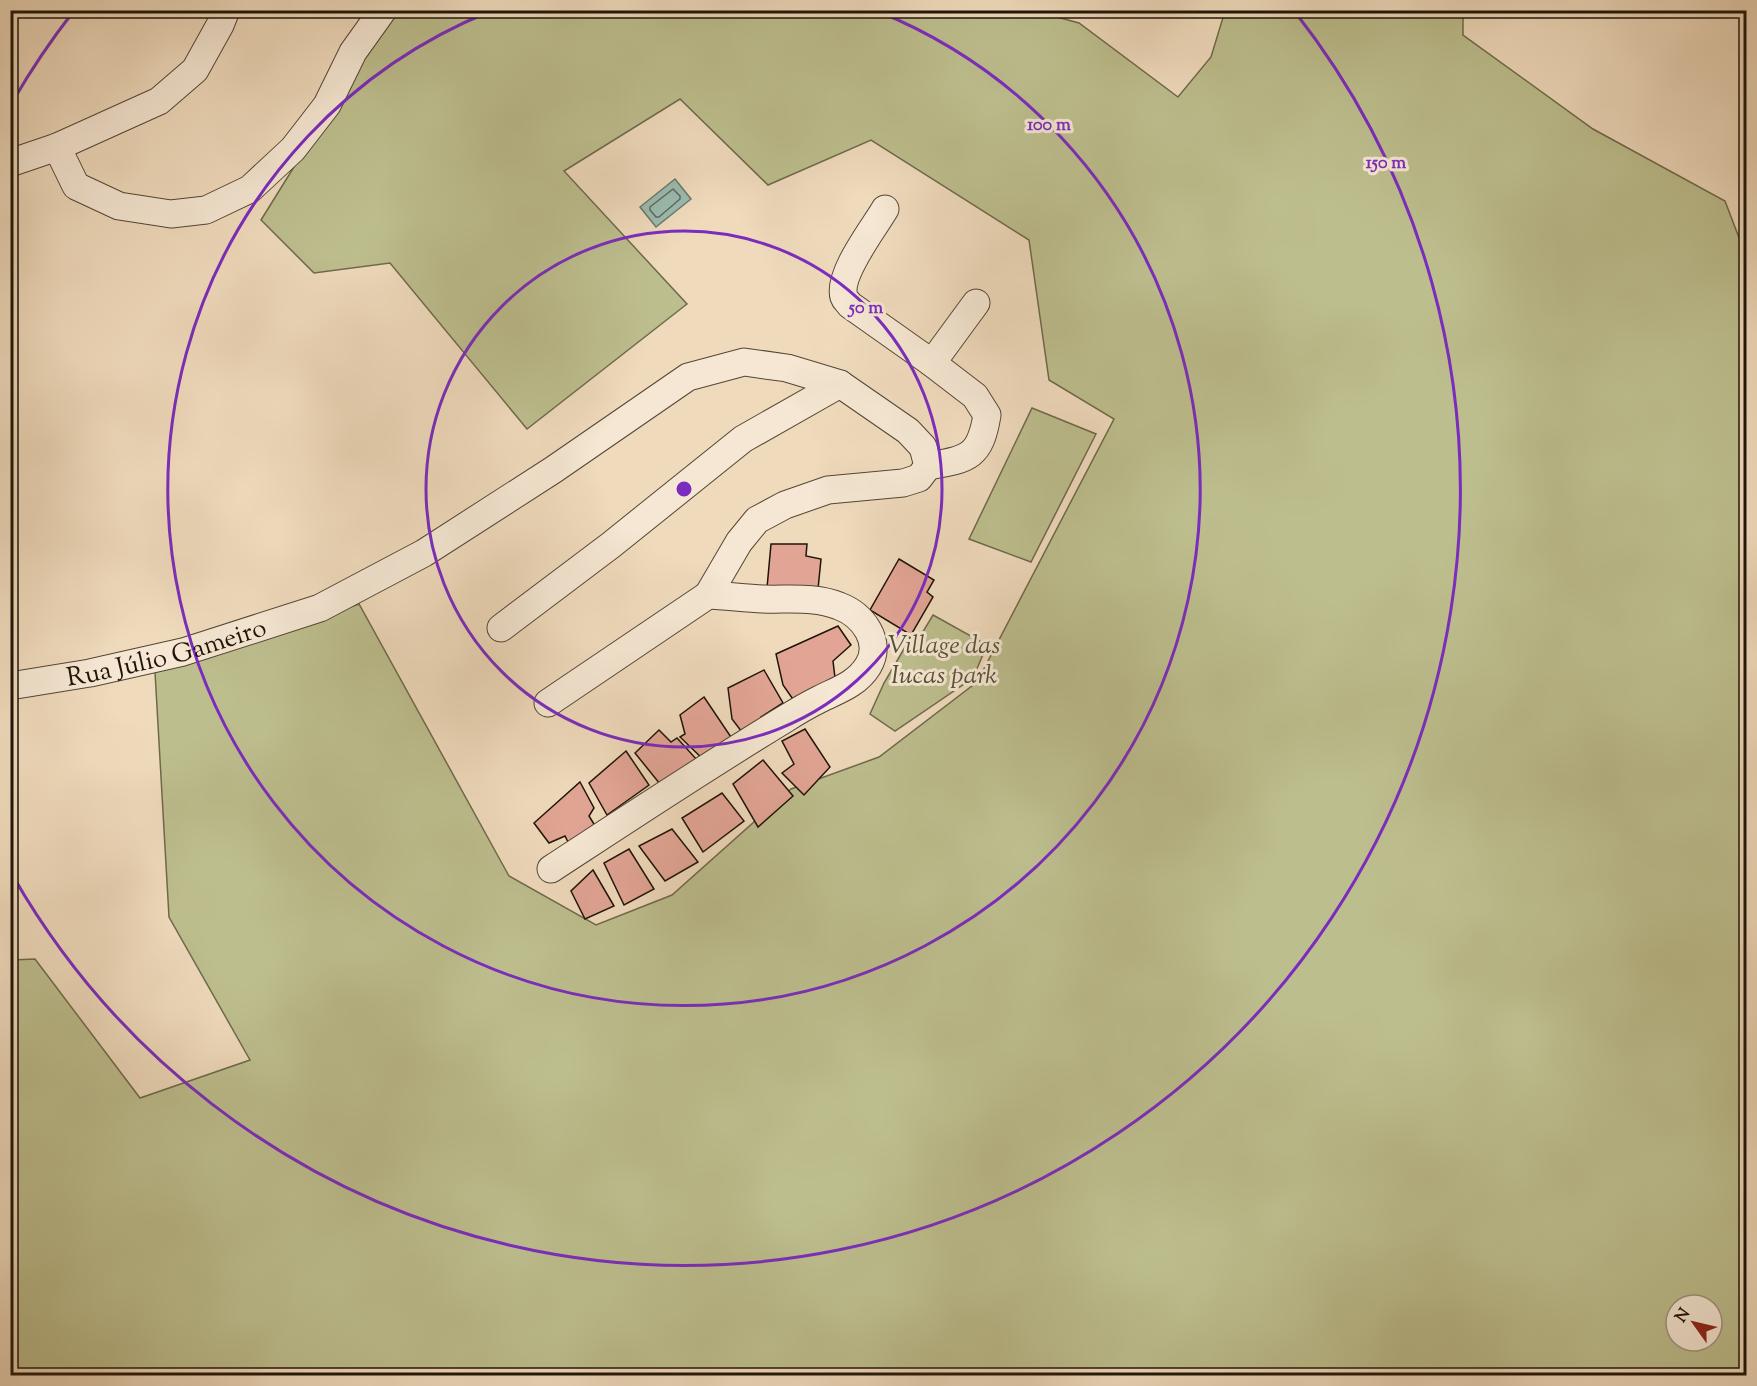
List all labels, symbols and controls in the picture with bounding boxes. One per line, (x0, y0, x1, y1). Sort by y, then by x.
text: 100 m (1027, 113, 1071, 139)
text: 150 m (1366, 151, 1406, 177)
text: 50 m (847, 296, 883, 322)
centre of rings (674, 479, 694, 499)
street label: Rua Júlio Gameiro (64, 610, 272, 698)
park label: Village das Iucas park (888, 628, 1000, 695)
north arrow (1664, 1293, 1724, 1353)
text: N (1671, 1304, 1697, 1328)

